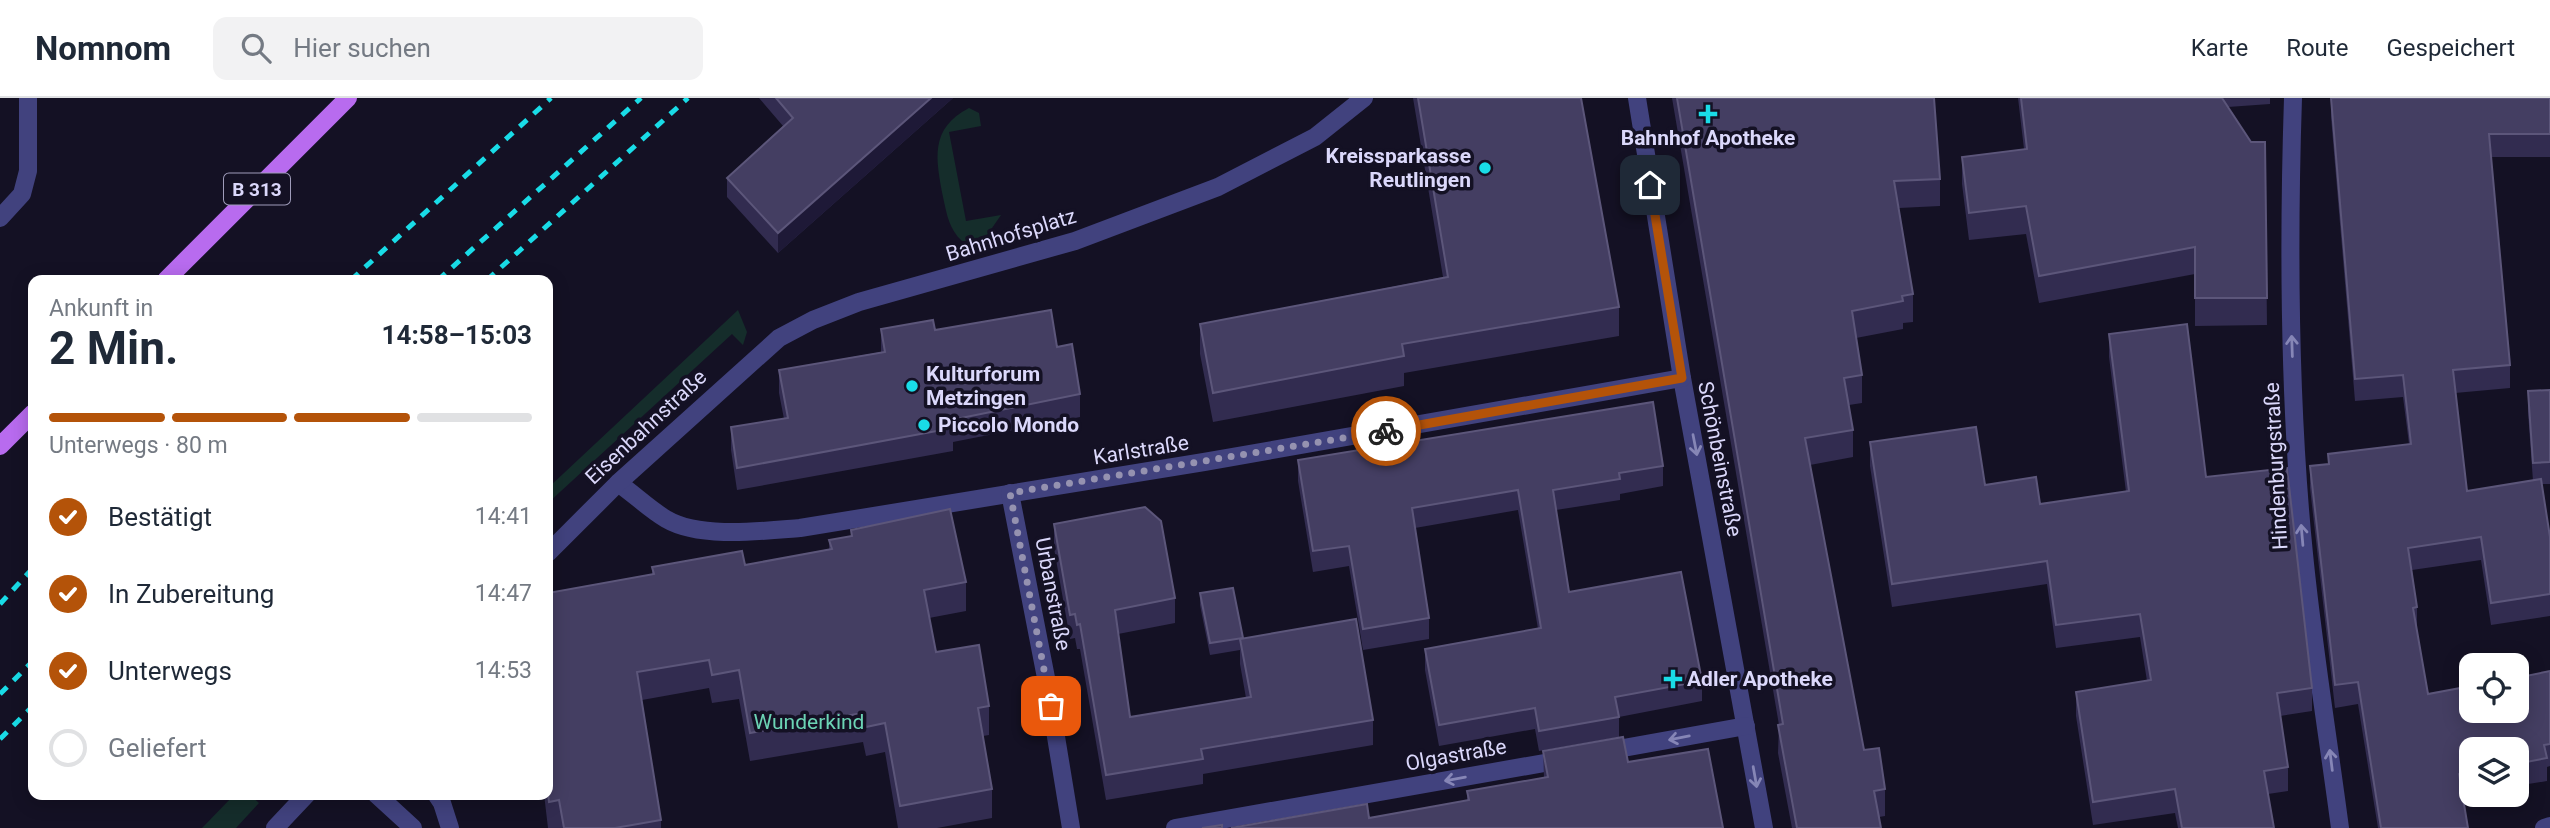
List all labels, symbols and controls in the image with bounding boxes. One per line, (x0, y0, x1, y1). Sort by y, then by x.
search box (213, 17, 703, 80)
text: Nomnom (35, 29, 171, 68)
icon: search (237, 29, 275, 67)
text: Hier suchen (293, 33, 431, 63)
text: Karte (2191, 34, 2248, 62)
text: Route (2286, 34, 2348, 62)
text: Gespeichert (2386, 34, 2515, 62)
marker: Bahnhof Apotheke (1700, 106, 1716, 122)
place label: Bahnhof Apotheke (1621, 126, 1795, 150)
place label: Kreissparkasse Reutlingen (1326, 144, 1471, 192)
pin (1620, 155, 1680, 215)
marker: Kreissparkasse Reutlingen (1477, 160, 1493, 176)
icon: home (1631, 166, 1669, 204)
road number: B 313 (224, 174, 290, 204)
street label: Bahnhofsplatz (943, 204, 1079, 266)
text: Ankunft in (49, 295, 153, 322)
text: 14:58–15:03 (382, 320, 532, 350)
text: 2 Min. (49, 321, 178, 375)
one-way arrow (2286, 335, 2299, 358)
place label: Kulturforum Metzingen (926, 362, 1040, 410)
street label: Eisenbahnstraße (581, 365, 711, 489)
marker: Kulturforum Metzingen (904, 378, 920, 394)
street label: Schönbeinstraße (1693, 379, 1747, 539)
street label: Hindenburgstraße (2260, 382, 2292, 550)
courier (1351, 396, 1421, 466)
icon: bike (1367, 412, 1405, 450)
place label: Piccolo Mondo (938, 413, 1079, 437)
marker: Piccolo Mondo (916, 417, 932, 433)
street label: Karlstraße (1092, 431, 1190, 469)
text: Unterwegs · 80 m (49, 432, 228, 459)
one-way arrow (1688, 433, 1702, 456)
icon: check (49, 498, 87, 536)
text: Bestätigt (108, 502, 212, 532)
text: 14:41 (475, 503, 532, 530)
one-way arrow (2295, 524, 2308, 546)
street label: Urbanstraße (1030, 535, 1076, 653)
icon: check (49, 575, 87, 613)
text: In Zubereitung (108, 579, 274, 609)
text: 14:47 (475, 580, 532, 607)
icon: check (49, 652, 87, 690)
map controls (2459, 653, 2529, 807)
button: locate (2459, 653, 2529, 723)
text: Unterwegs (108, 656, 232, 686)
text: 14:53 (475, 657, 532, 684)
place label: Adler Apotheke (1687, 667, 1833, 691)
marker: Adler Apotheke (1665, 671, 1681, 687)
pin (1021, 676, 1081, 736)
icon: bag (1032, 687, 1070, 725)
park label: Wunderkind (754, 710, 864, 734)
one-way arrow (1668, 732, 1691, 745)
text: Geliefert (108, 733, 206, 763)
street label: Olgastraße (1404, 734, 1508, 776)
button: layers (2459, 737, 2529, 807)
one-way arrow (2325, 749, 2338, 772)
one-way arrow (1749, 765, 1762, 788)
one-way arrow (1444, 773, 1467, 786)

